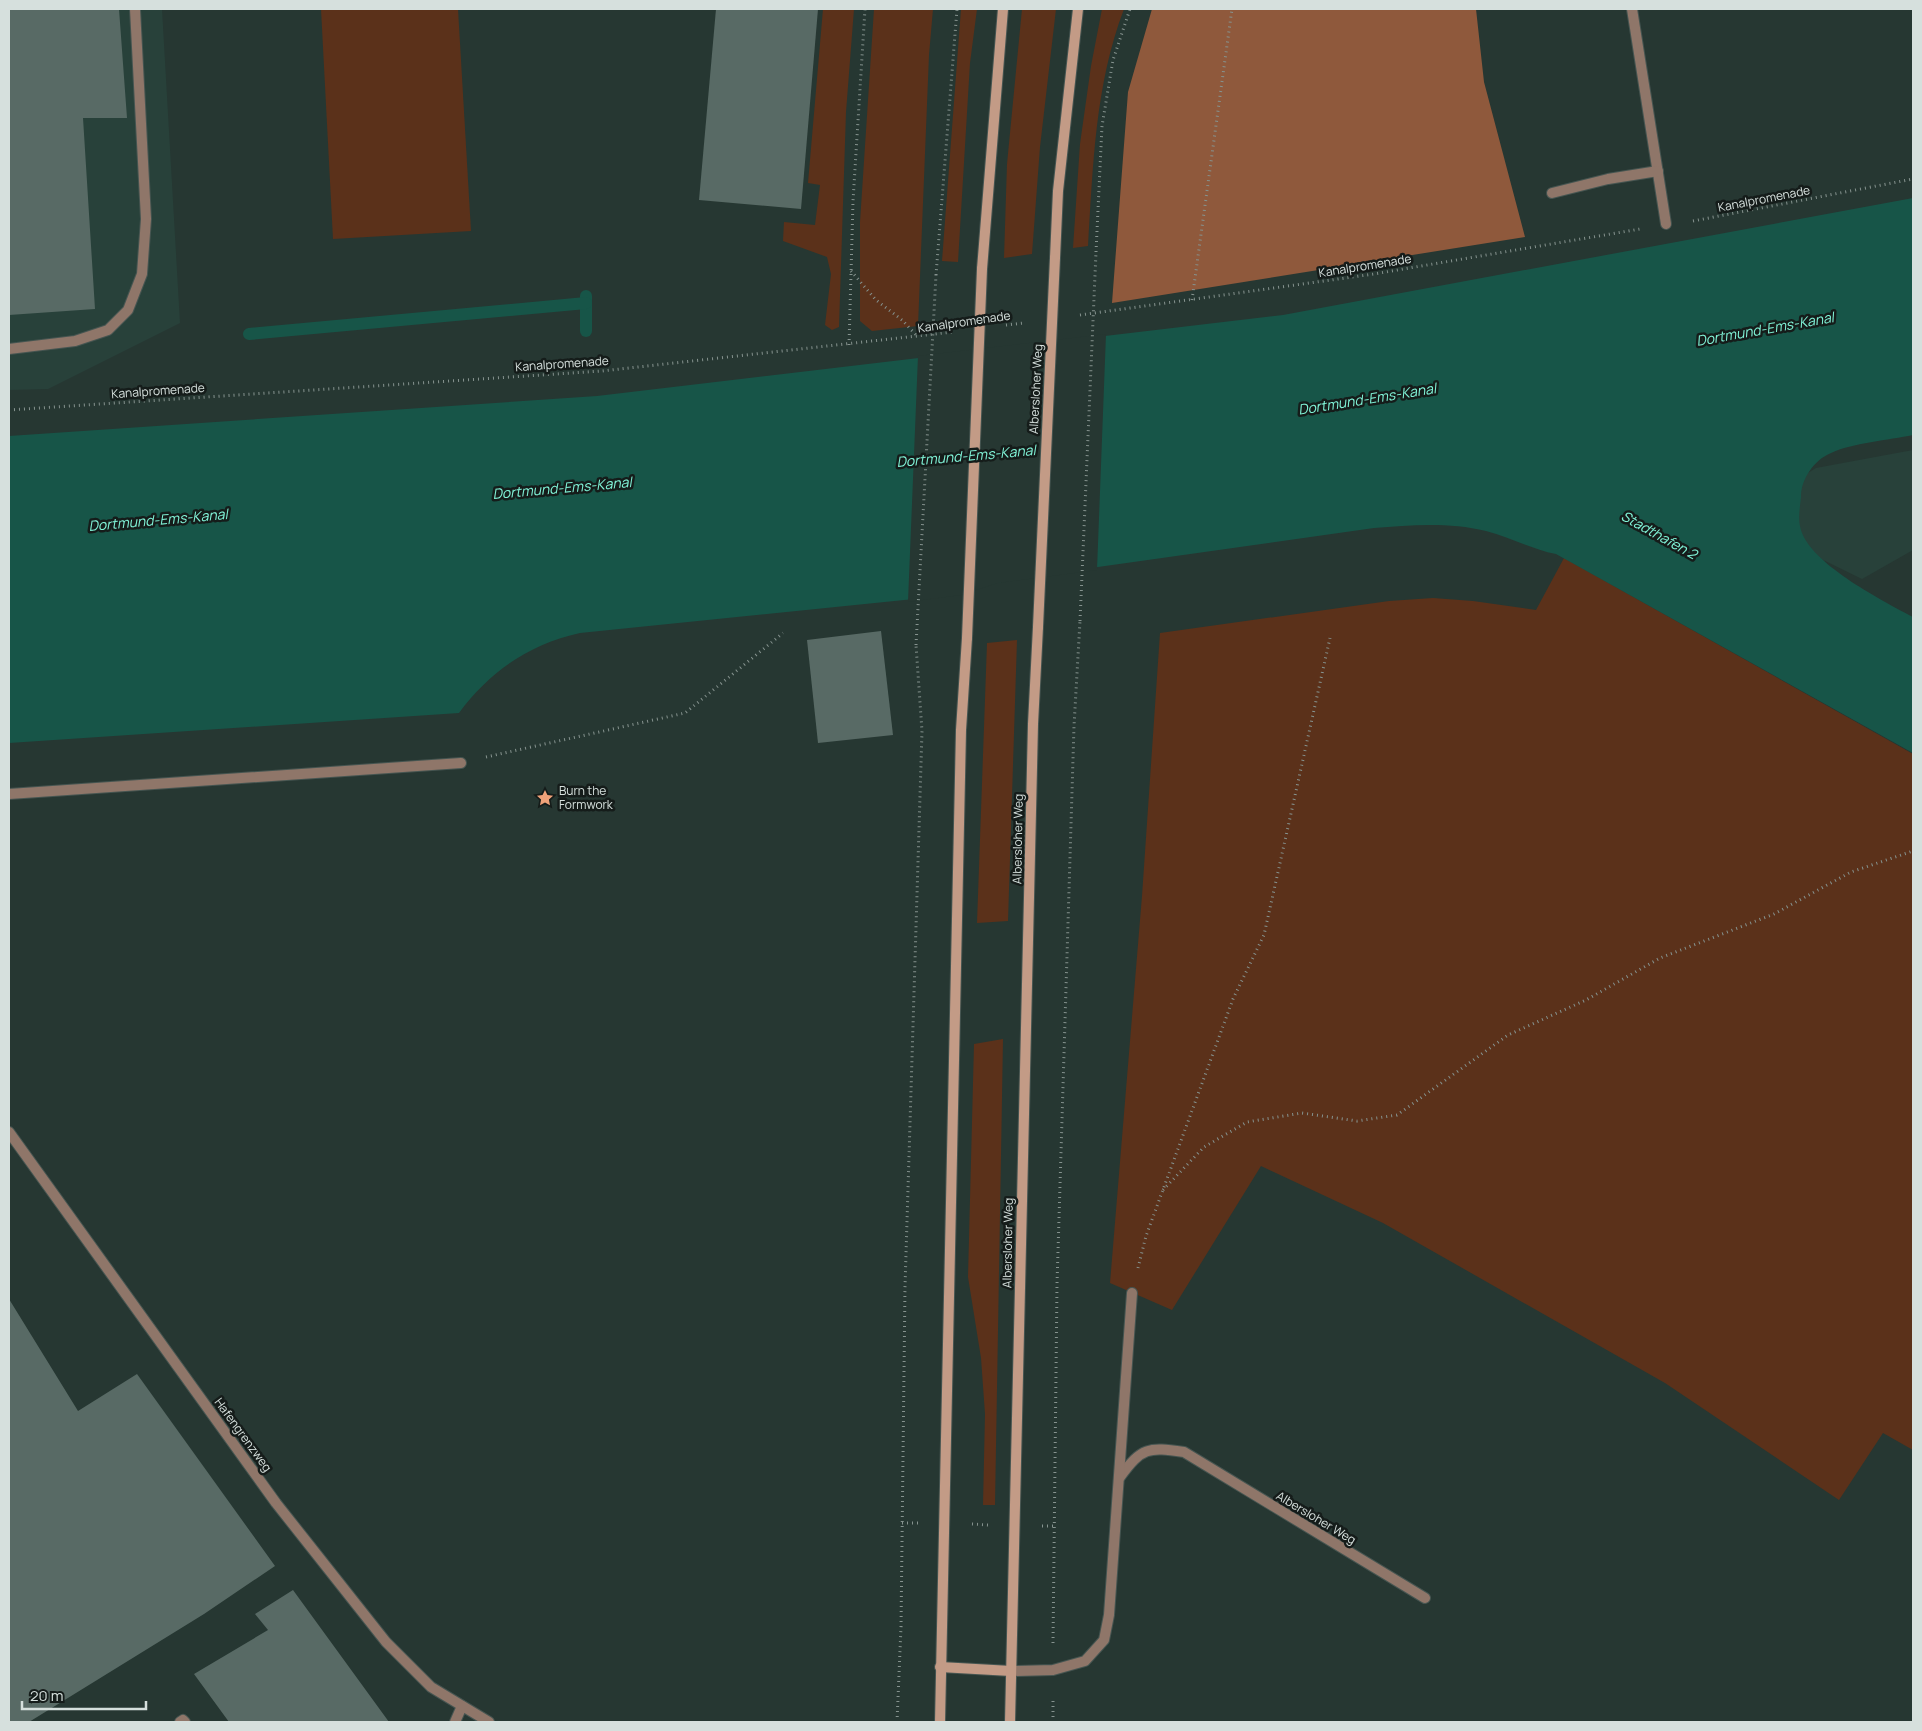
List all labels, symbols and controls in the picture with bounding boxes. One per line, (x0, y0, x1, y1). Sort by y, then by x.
street label: Kanalpromenade (1716, 181, 1812, 216)
street label: Kanalpromenade (1317, 250, 1413, 281)
street label: Kanalpromenade (916, 307, 1012, 336)
water label: Dortmund-Ems-Kanal (1695, 307, 1837, 350)
street label: Albersloher Weg (1025, 343, 1046, 435)
street label: Kanalpromenade (515, 352, 609, 375)
water label: Dortmund-Ems-Kanal (1297, 378, 1439, 419)
street label: Kanalpromenade (111, 379, 205, 402)
water label: Dortmund-Ems-Kanal (896, 440, 1038, 471)
water label: Dortmund-Ems-Kanal (492, 472, 634, 503)
water label: Dortmund-Ems-Kanal (88, 504, 230, 535)
water label: Stadthafen 2 (1618, 506, 1702, 564)
place label: Burn the Formwork (559, 782, 614, 813)
place icon: Burn the Formwork (535, 788, 555, 808)
street label: Albersloher Weg (1008, 794, 1027, 884)
street label: Albersloher Weg (998, 1198, 1017, 1288)
street label: Hafengrenzweg (211, 1394, 276, 1475)
street label: Albersloher Weg (1273, 1487, 1359, 1548)
scale bar (22, 1678, 146, 1710)
text: 20 m (30, 1685, 63, 1706)

